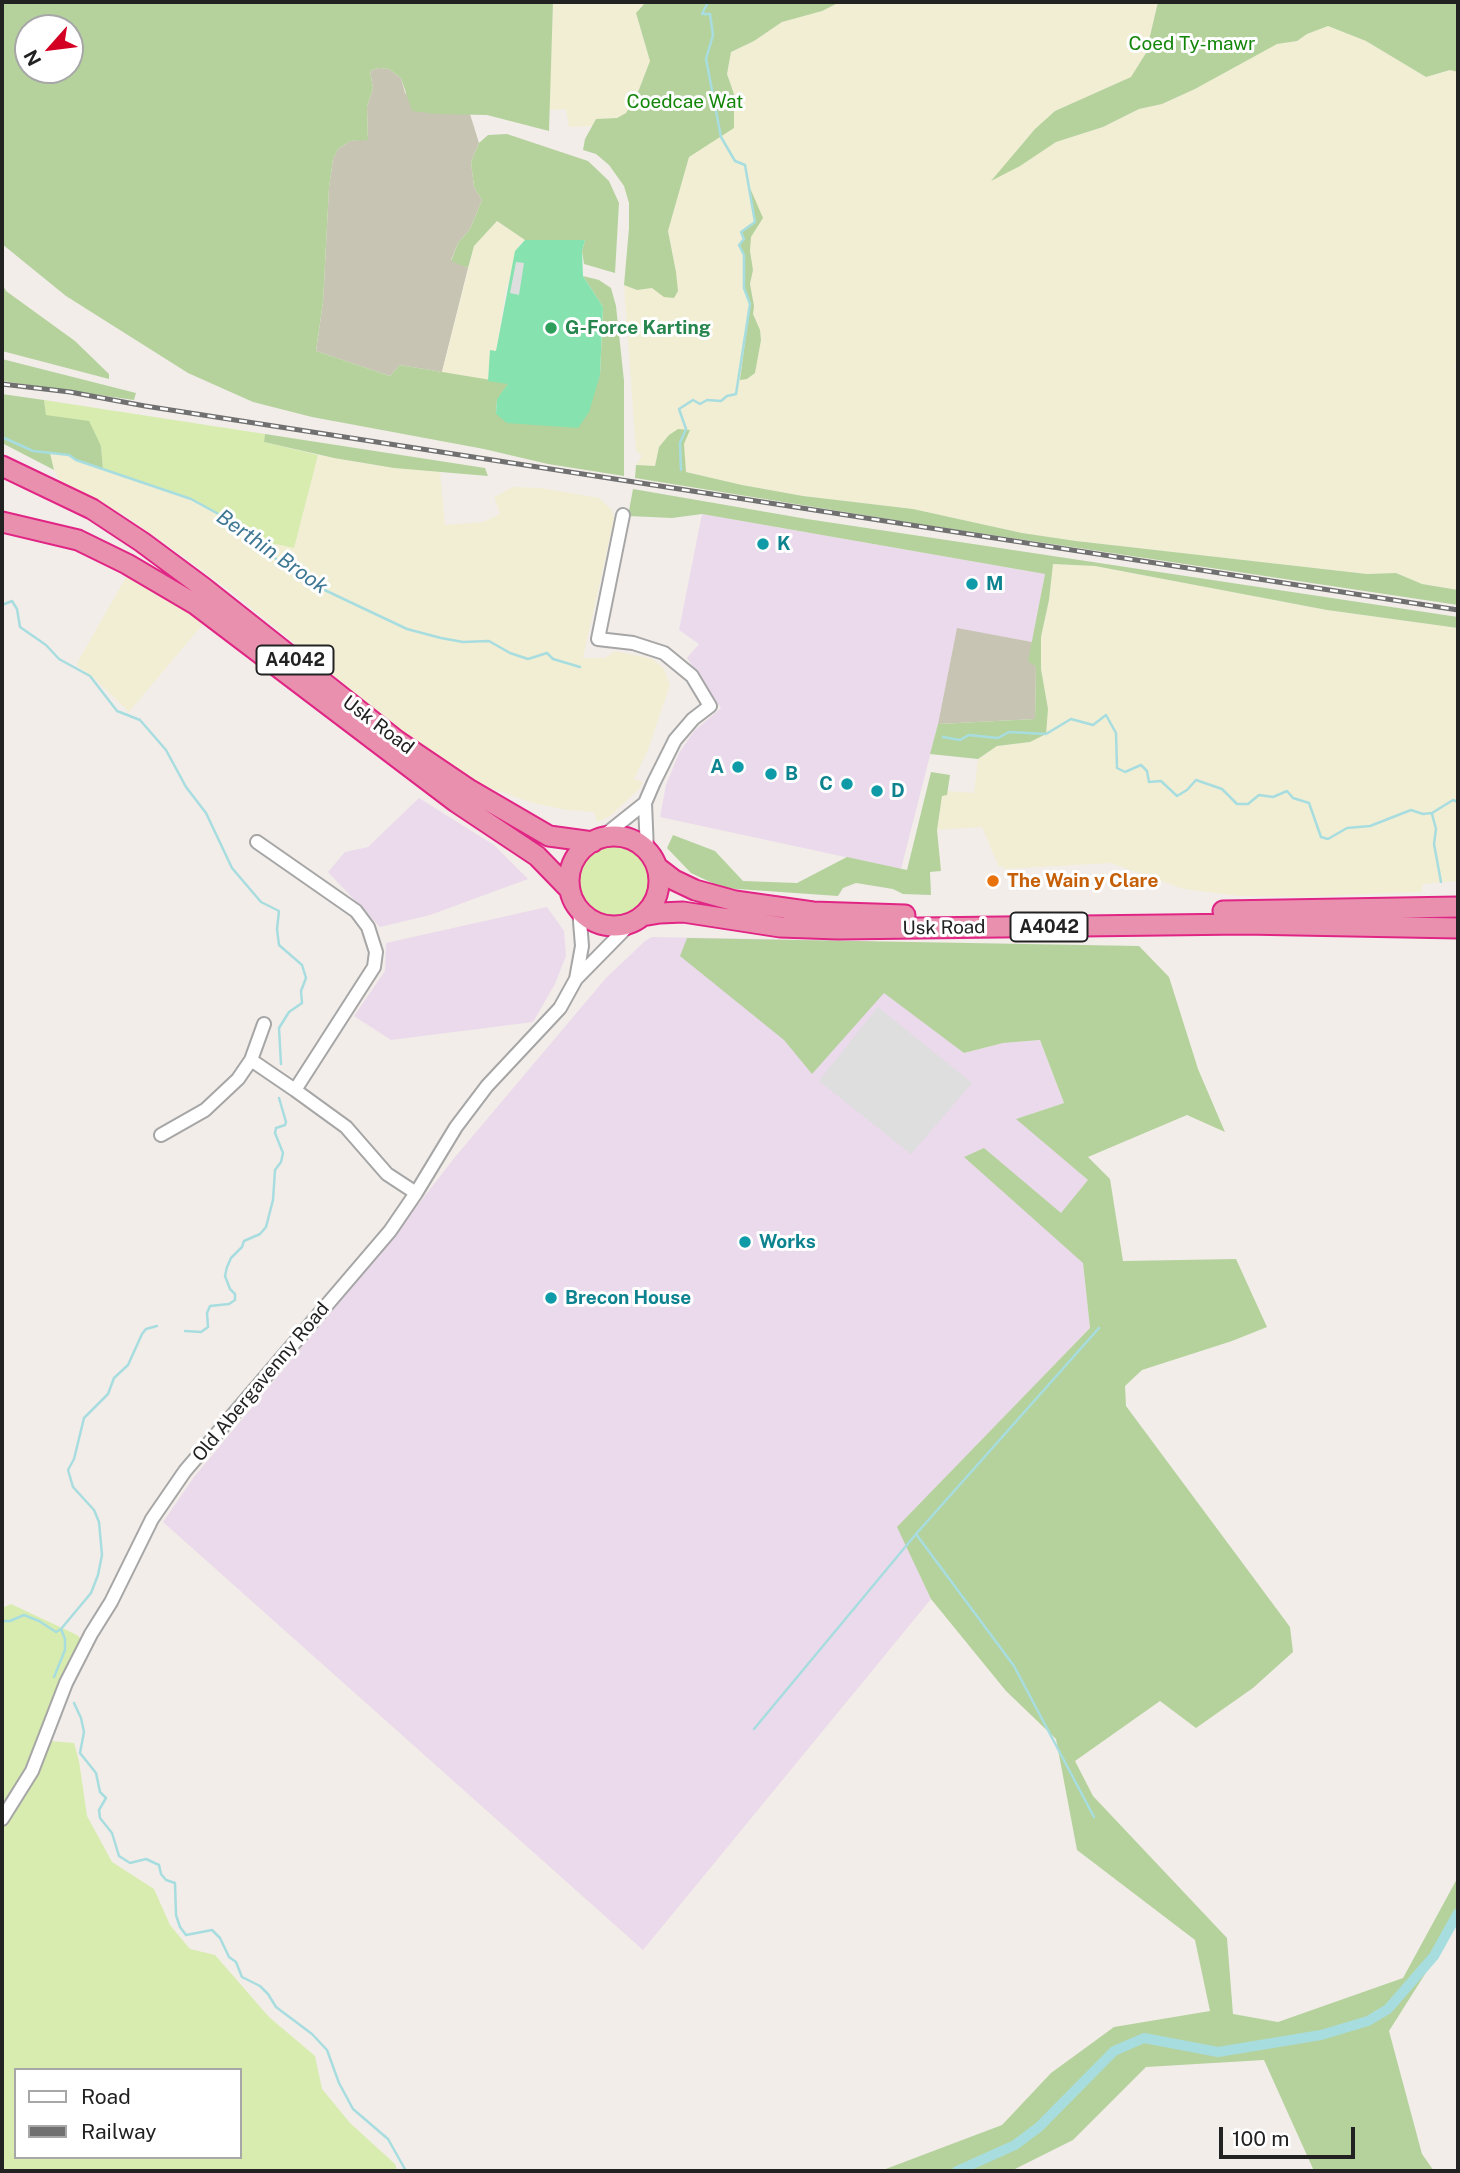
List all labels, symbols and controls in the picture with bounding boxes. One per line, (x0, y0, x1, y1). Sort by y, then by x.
north arrow (14, 14, 84, 84)
park label: Coed Ty-mawr (1128, 33, 1256, 55)
text: N (19, 46, 45, 70)
park label: Coedcae Wat (627, 91, 743, 113)
place label: G-Force Karting (565, 317, 711, 339)
marker: G-Force Karting (543, 320, 559, 336)
water label: Berthin Brook (212, 504, 332, 600)
place label: K (777, 533, 791, 555)
marker: K (755, 536, 771, 552)
place label: M (986, 573, 1003, 595)
marker: M (964, 576, 980, 592)
road number: A4042 (256, 646, 334, 674)
street label: Usk Road (338, 691, 418, 759)
place label: A (710, 756, 724, 778)
marker: A (730, 759, 746, 775)
place label: B (785, 763, 798, 785)
marker: B (763, 766, 779, 782)
place label: C (819, 773, 833, 795)
marker: C (839, 776, 855, 792)
place label: D (891, 780, 905, 802)
marker: D (869, 783, 885, 799)
place label: The Wain y Clare (1007, 870, 1158, 892)
marker: The Wain y Clare (985, 873, 1001, 889)
road number: A4042 (1010, 912, 1088, 942)
street label: Usk Road (902, 916, 986, 940)
place label: Works (759, 1231, 816, 1253)
marker: Works (737, 1234, 753, 1250)
place label: Brecon House (565, 1287, 691, 1309)
marker: Brecon House (543, 1290, 559, 1306)
street label: Old Abergavenny Road (188, 1298, 334, 1466)
legend (14, 2068, 242, 2159)
text: Road (81, 2084, 131, 2109)
scale bar (1222, 2114, 1358, 2158)
text: Railway (81, 2119, 157, 2144)
text: 100 m (1232, 2126, 1289, 2151)

